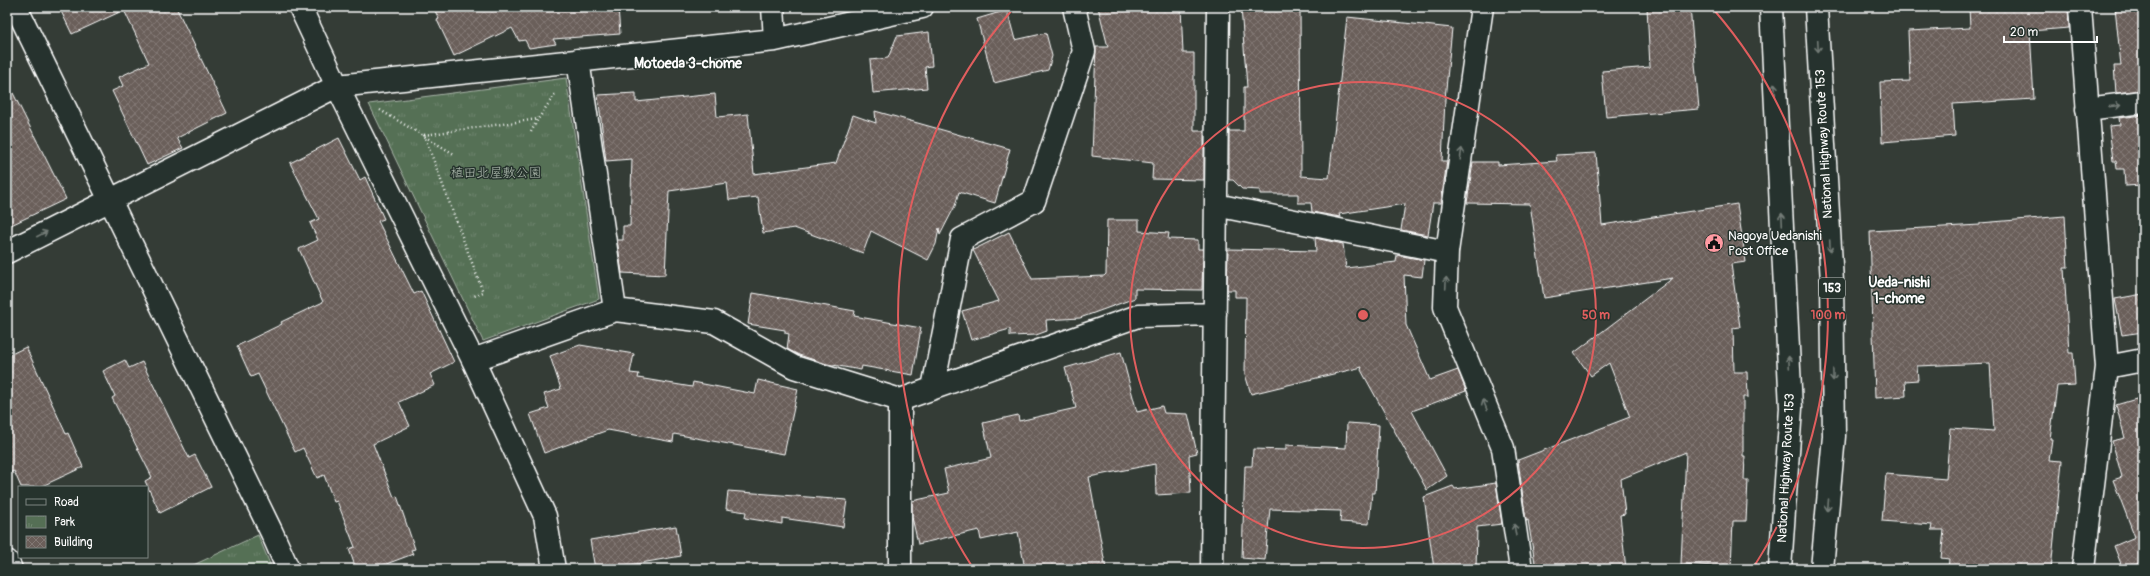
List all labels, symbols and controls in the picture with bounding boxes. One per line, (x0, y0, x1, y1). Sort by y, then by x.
scale bar (2004, 18, 2097, 44)
text: 20 m (2010, 25, 2039, 40)
one-way arrow (1814, 39, 1822, 52)
district label: Motoeda 3-chome (634, 55, 743, 72)
street label: National Highway Route 153 (1812, 69, 1836, 219)
one-way arrow (1771, 83, 1778, 96)
one-way arrow (2108, 102, 2121, 109)
one-way arrow (1457, 148, 1465, 161)
park label: 植田北屋敷公園 (450, 165, 542, 181)
one-way arrow (1778, 213, 1785, 226)
place label: Nagoya Uedanishi Post Office (1728, 228, 1822, 259)
one-way arrow (36, 230, 48, 238)
public building icon: Nagoya Uedanishi Post Office (1703, 232, 1725, 254)
one-way arrow (1826, 239, 1834, 252)
district label: Ueda-nishi 1-chome (1868, 274, 1930, 307)
one-way arrow (1442, 277, 1449, 290)
road number: 153 (1819, 278, 1845, 298)
centre of rings (1356, 308, 1370, 322)
text: 50 m (1582, 308, 1610, 323)
text: 100 m (1811, 308, 1846, 323)
one-way arrow (1785, 356, 1793, 369)
one-way arrow (1829, 368, 1837, 381)
street label: National Highway Route 153 (1774, 393, 1798, 543)
one-way arrow (1480, 399, 1488, 411)
legend (18, 486, 148, 558)
text: Road (54, 495, 79, 510)
one-way arrow (1824, 498, 1831, 511)
text: Park (54, 515, 75, 530)
one-way arrow (1511, 524, 1519, 537)
text: Building (54, 535, 93, 550)

